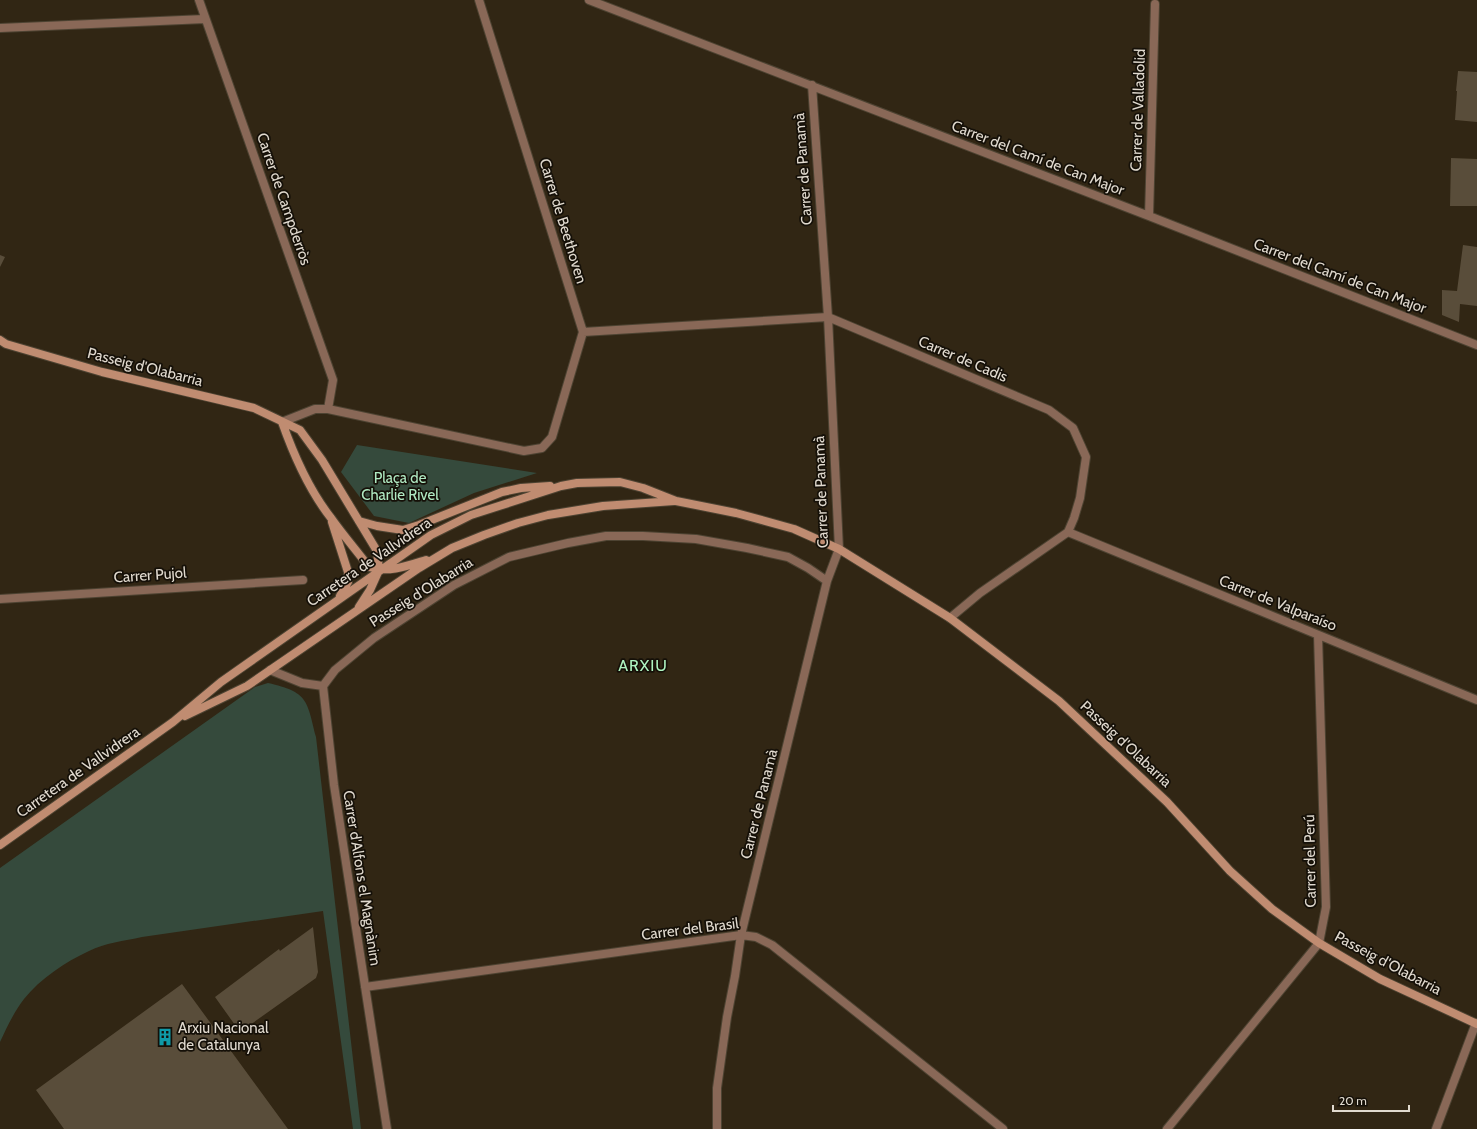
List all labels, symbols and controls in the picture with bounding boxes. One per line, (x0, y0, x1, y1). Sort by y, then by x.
street label: Carrer de Valladolid (1127, 48, 1149, 172)
street label: Carrer de Panamà (790, 112, 816, 226)
street label: Carrer del Camí de Can Major (949, 117, 1127, 199)
street label: Carrer de Campderròs (253, 131, 315, 267)
street label: Carrer de Beethoven (535, 156, 591, 286)
street label: Carrer del Camí de Can Major (1251, 235, 1429, 317)
street label: Carrer de Cadis (916, 332, 1010, 386)
street label: Passeig d'Olabarria (85, 344, 205, 390)
street label: Carrer de Panamà (810, 435, 832, 548)
park label: Plaça de Charlie Rivel (361, 469, 439, 504)
street label: Carretera de Vallvidrera (303, 513, 435, 610)
street label: Passeig d'Olabarria (366, 553, 477, 631)
street label: Carrer Pujol (113, 563, 187, 587)
street label: Carrer de Valparaíso (1217, 571, 1339, 635)
district label: ARXIU (618, 656, 668, 675)
street label: Passeig d'Olabarria (1077, 697, 1176, 791)
street label: Carretera de Vallvidrera (13, 722, 144, 821)
street label: Carrer de Panamà (737, 747, 782, 861)
street label: Carrer d'Alfons el Magnànim (339, 789, 385, 967)
street label: Carrer del Perú (1300, 814, 1320, 908)
street label: Carrer del Brasil (640, 914, 740, 944)
street label: Passeig d'Olabarria (1332, 927, 1445, 999)
place label: Arxiu Nacional de Catalunya (178, 1019, 269, 1054)
building icon: Arxiu Nacional de Catalunya (155, 1027, 175, 1047)
scale bar (1333, 1087, 1409, 1113)
text: 20 m (1339, 1093, 1367, 1108)

